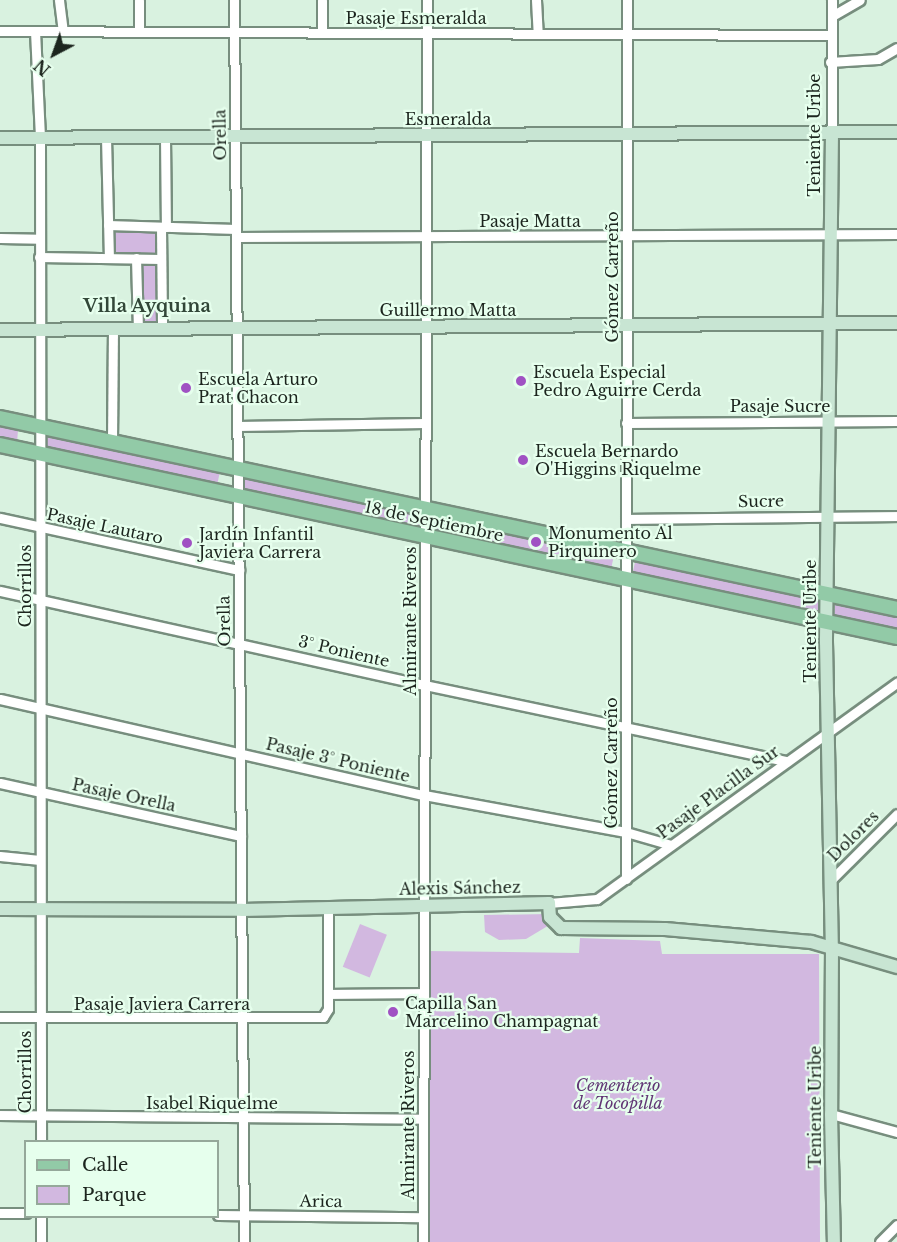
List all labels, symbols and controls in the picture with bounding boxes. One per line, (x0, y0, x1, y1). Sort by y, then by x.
street label: Pasaje Esmeralda (346, 8, 486, 28)
north arrow (24, 24, 84, 84)
text: N (30, 55, 54, 80)
street label: Teniente Uribe (804, 74, 824, 196)
street label: Orella (210, 109, 230, 161)
street label: Esmeralda (405, 109, 491, 129)
street label: Pasaje Matta (479, 211, 581, 231)
street label: Gómez Carreño (602, 211, 622, 343)
district label: Villa Ayquina (83, 295, 211, 317)
street label: Guillermo Matta (380, 300, 516, 320)
place label: Escuela Especial Pedro Aguirre Cerda (533, 362, 702, 400)
place label: Escuela Arturo Prat Chacon (198, 369, 319, 407)
marker: Escuela Especial Pedro Aguirre Cerda (514, 374, 528, 388)
marker: Escuela Arturo Prat Chacon (179, 381, 193, 395)
street label: Pasaje Sucre (730, 396, 830, 416)
place label: Escuela Bernardo O'Higgins Riquelme (535, 441, 701, 479)
marker: Escuela Bernardo O'Higgins Riquelme (516, 453, 530, 467)
street label: Sucre (738, 491, 784, 511)
street label: 18 de Septiembre (363, 497, 505, 545)
street label: Pasaje Lautaro (45, 504, 165, 548)
place label: Monumento Al Pirquinero (548, 523, 673, 561)
place label: Jardín Infantil Javiera Carrera (199, 524, 321, 562)
marker: Monumento Al Pirquinero (529, 535, 543, 549)
marker: Jardín Infantil Javiera Carrera (180, 536, 194, 550)
street label: Chorrillos (15, 544, 35, 628)
street label: Almirante Riveros (400, 546, 420, 696)
street label: Teniente Uribe (800, 560, 820, 682)
street label: Orella (214, 595, 234, 647)
street label: 3° Poniente (297, 631, 391, 671)
street label: Gómez Carreño (601, 697, 621, 829)
street label: Pasaje 3° Poniente (264, 734, 412, 786)
street label: Pasaje Placilla Sur (653, 741, 783, 843)
street label: Pasaje Orella (70, 775, 178, 815)
street label: Dolores (824, 807, 882, 865)
street label: Alexis Sánchez (399, 877, 521, 899)
place label: Capilla San Marcelino Champagnat (405, 993, 598, 1031)
street label: Pasaje Javiera Carrera (74, 994, 250, 1014)
marker: Capilla San Marcelino Champagnat (386, 1005, 400, 1019)
street label: Chorrillos (15, 1030, 35, 1114)
street label: Teniente Uribe (805, 1046, 825, 1168)
street label: Almirante Riveros (398, 1050, 418, 1200)
park label: Cementerio de Tocopilla (573, 1075, 663, 1113)
street label: Isabel Riquelme (146, 1093, 278, 1113)
legend (24, 1140, 219, 1218)
text: Calle (82, 1154, 128, 1176)
text: Parque (82, 1184, 147, 1206)
street label: Arica (299, 1191, 343, 1211)

